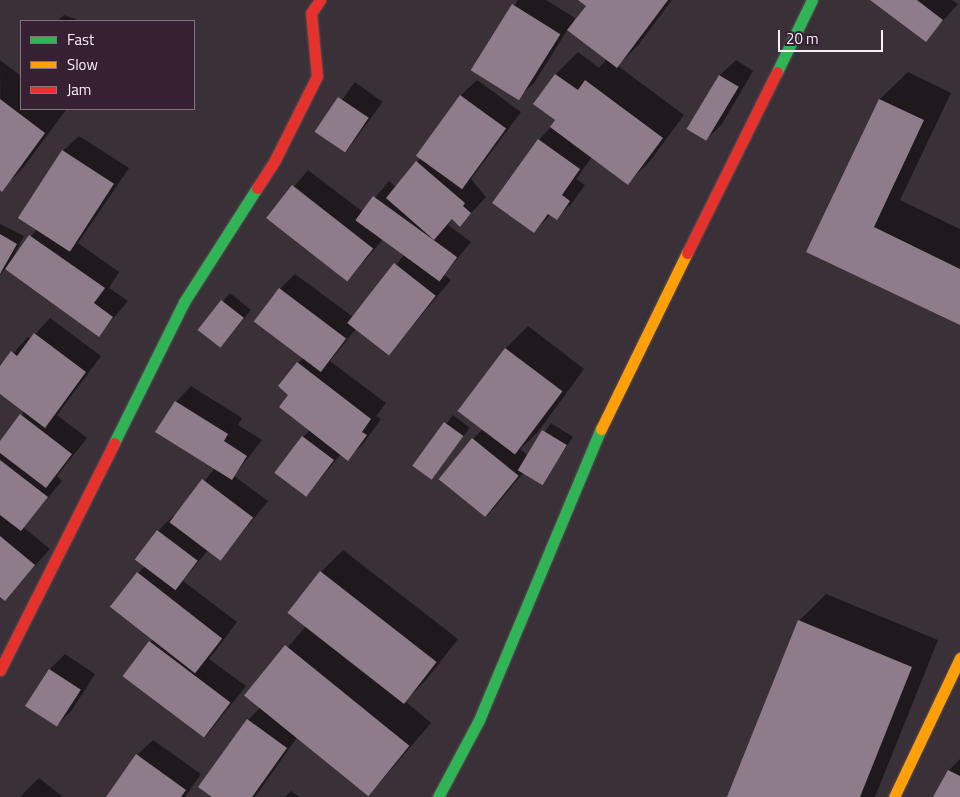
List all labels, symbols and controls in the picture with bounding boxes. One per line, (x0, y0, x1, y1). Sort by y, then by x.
legend (20, 20, 195, 110)
scale bar (780, 20, 885, 52)
text: 20 m (786, 27, 819, 50)
text: Fast (67, 28, 94, 51)
text: Slow (67, 53, 98, 76)
text: Jam (67, 78, 91, 101)

